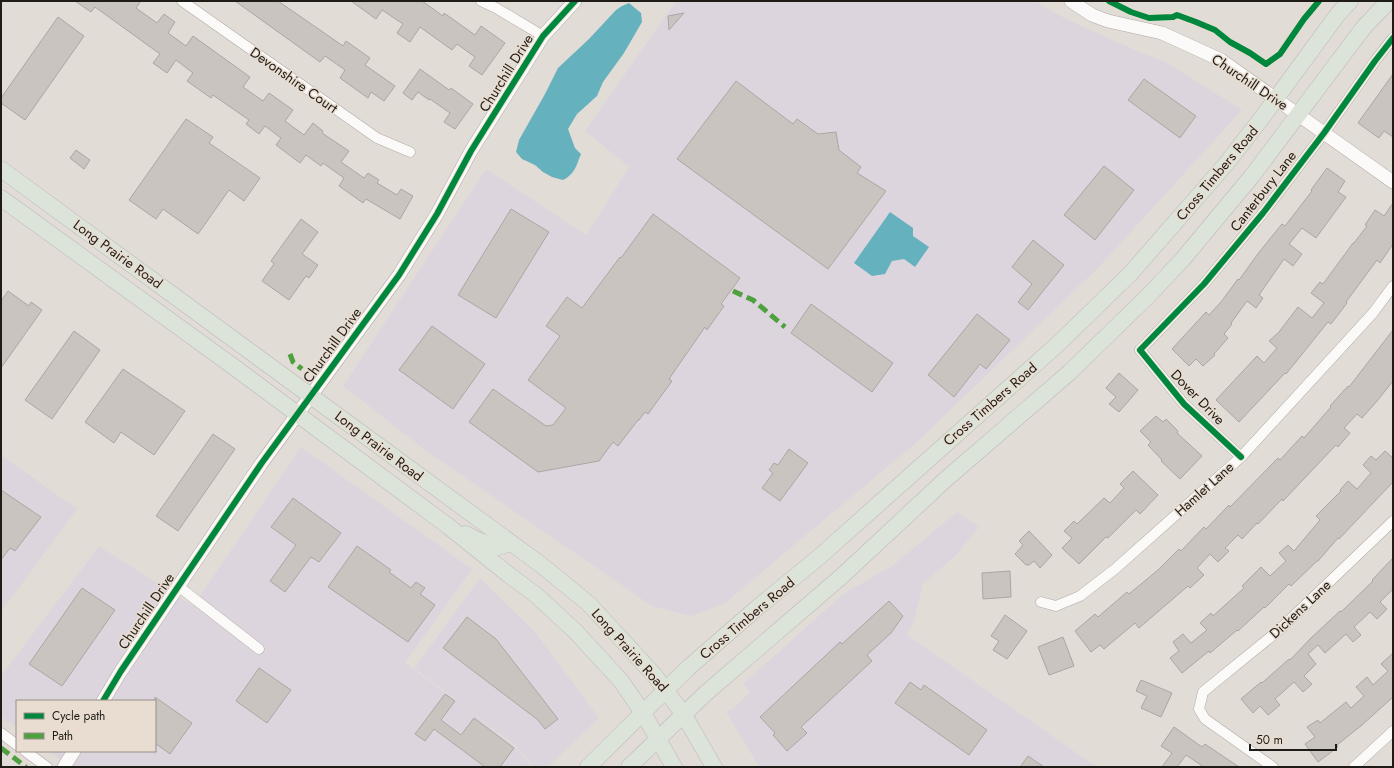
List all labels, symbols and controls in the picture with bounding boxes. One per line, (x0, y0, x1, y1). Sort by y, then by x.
street label: Churchill Drive (474, 30, 538, 116)
street label: Devonshire Court (246, 42, 342, 118)
street label: Churchill Drive (1208, 49, 1292, 115)
street label: Cross Timbers Road (1171, 121, 1263, 225)
street label: Canterbury Lane (1225, 146, 1301, 236)
street label: Long Prairie Road (69, 215, 167, 293)
street label: Churchill Drive (298, 303, 366, 387)
street label: Cross Timbers Road (939, 358, 1041, 450)
street label: Dover Drive (1166, 365, 1230, 429)
street label: Long Prairie Road (331, 406, 427, 486)
street label: Hamlet Lane (1170, 457, 1238, 521)
street label: Churchill Drive (113, 569, 179, 653)
street label: Cross Timbers Road (695, 572, 799, 664)
street label: Dickens Lane (1265, 575, 1335, 643)
street label: Long Prairie Road (587, 604, 673, 696)
legend (16, 700, 156, 752)
text: Cycle path (52, 707, 105, 725)
scale bar (1250, 726, 1336, 752)
text: Path (52, 727, 73, 745)
text: 50 m (1256, 731, 1283, 749)

